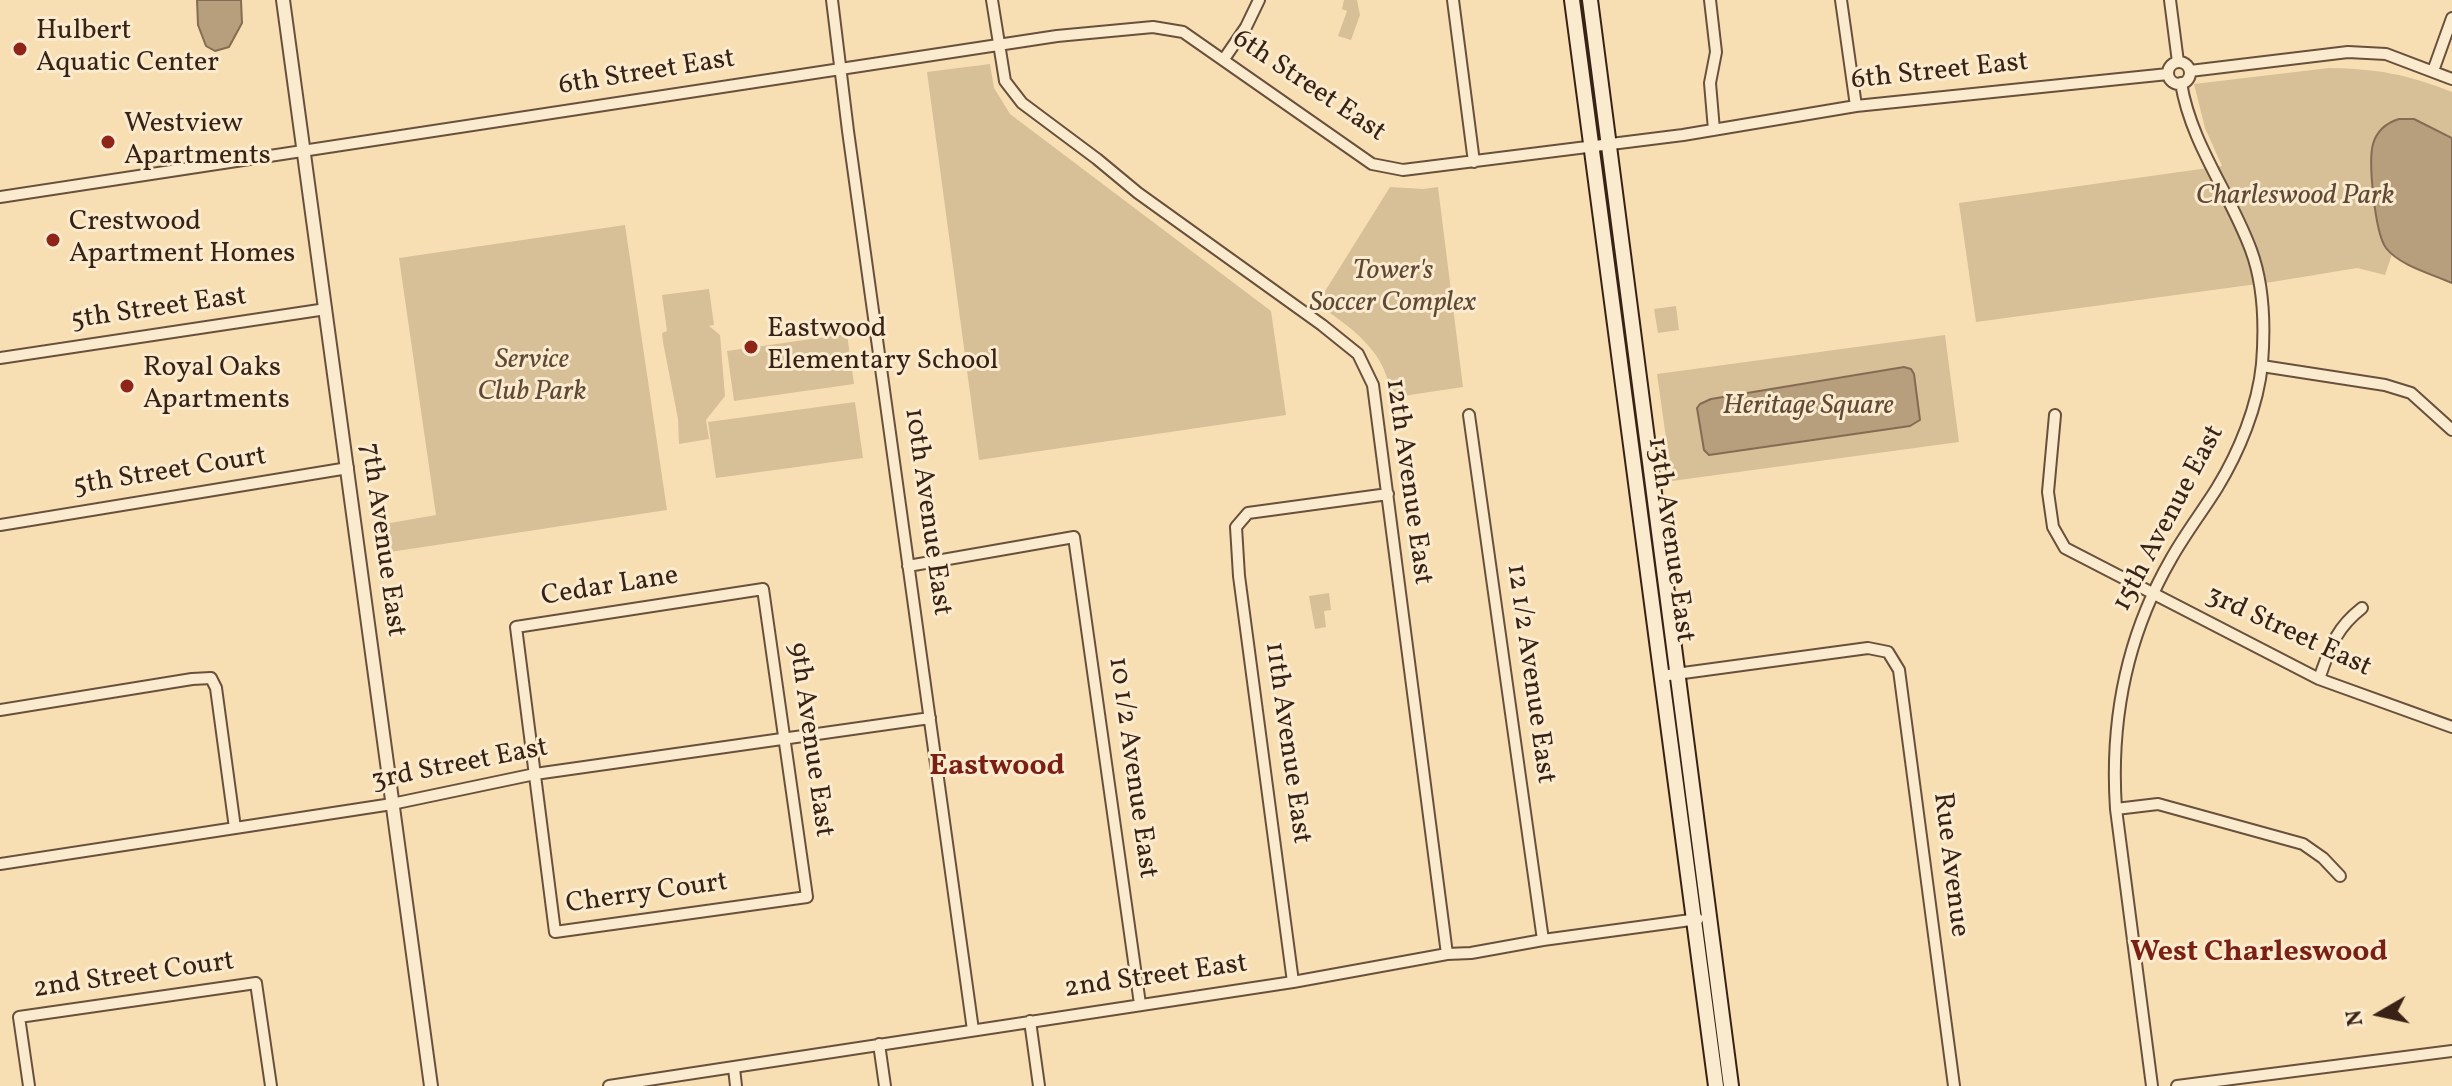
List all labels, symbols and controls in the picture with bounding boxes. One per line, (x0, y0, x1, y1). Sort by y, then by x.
place label: Hulbert Aquatic Center (36, 16, 219, 82)
street label: 6th Street East (1225, 23, 1391, 151)
marker: Hulbert Aquatic Center (11, 40, 29, 58)
street label: 6th Street East (557, 43, 737, 105)
street label: 6th Street East (1850, 47, 2030, 99)
place label: Westview Apartments (124, 109, 271, 175)
marker: Westview Apartments (99, 133, 117, 151)
park label: Charleswood Park (2196, 181, 2394, 215)
place label: Crestwood Apartment Homes (69, 207, 295, 273)
marker: Crestwood Apartment Homes (44, 231, 62, 249)
park label: Tower's Soccer Complex (1309, 256, 1477, 322)
street label: 5th Street East (69, 281, 249, 339)
place label: Eastwood Elementary School (767, 314, 998, 380)
marker: Eastwood Elementary School (742, 338, 760, 356)
park label: Service Club Park (478, 345, 586, 411)
place label: Royal Oaks Apartments (143, 353, 290, 419)
marker: Royal Oaks Apartments (118, 377, 136, 395)
street label: 12th Avenue East (1376, 377, 1438, 587)
park label: Heritage Square (1722, 391, 1894, 425)
street label: 10th Avenue East (895, 406, 957, 618)
street label: 15th Avenue East (2107, 420, 2233, 618)
street label: 13th Avenue East (1638, 435, 1700, 645)
street label: 5th Street Court (71, 441, 269, 505)
street label: 7th Avenue East (351, 441, 411, 639)
street label: Cedar Lane (539, 561, 681, 615)
street label: 12 1/2 Avenue East (1497, 562, 1561, 786)
street label: 3rd Street East (2200, 580, 2376, 686)
street label: 9th Avenue East (779, 640, 839, 840)
street label: 11th Avenue East (1255, 640, 1317, 846)
street label: 10 1/2 Avenue East (1099, 655, 1163, 881)
street label: 3rd Street East (369, 732, 551, 800)
district label: Eastwood (929, 750, 1065, 786)
street label: Rue Avenue (1923, 791, 1975, 939)
street label: Cherry Court (564, 867, 730, 923)
district label: West Charleswood (2130, 936, 2388, 972)
street label: 2nd Street Court (31, 946, 237, 1008)
street label: 2nd Street East (1062, 949, 1250, 1007)
north arrow (2340, 974, 2420, 1054)
text: N (2339, 1008, 2372, 1028)

